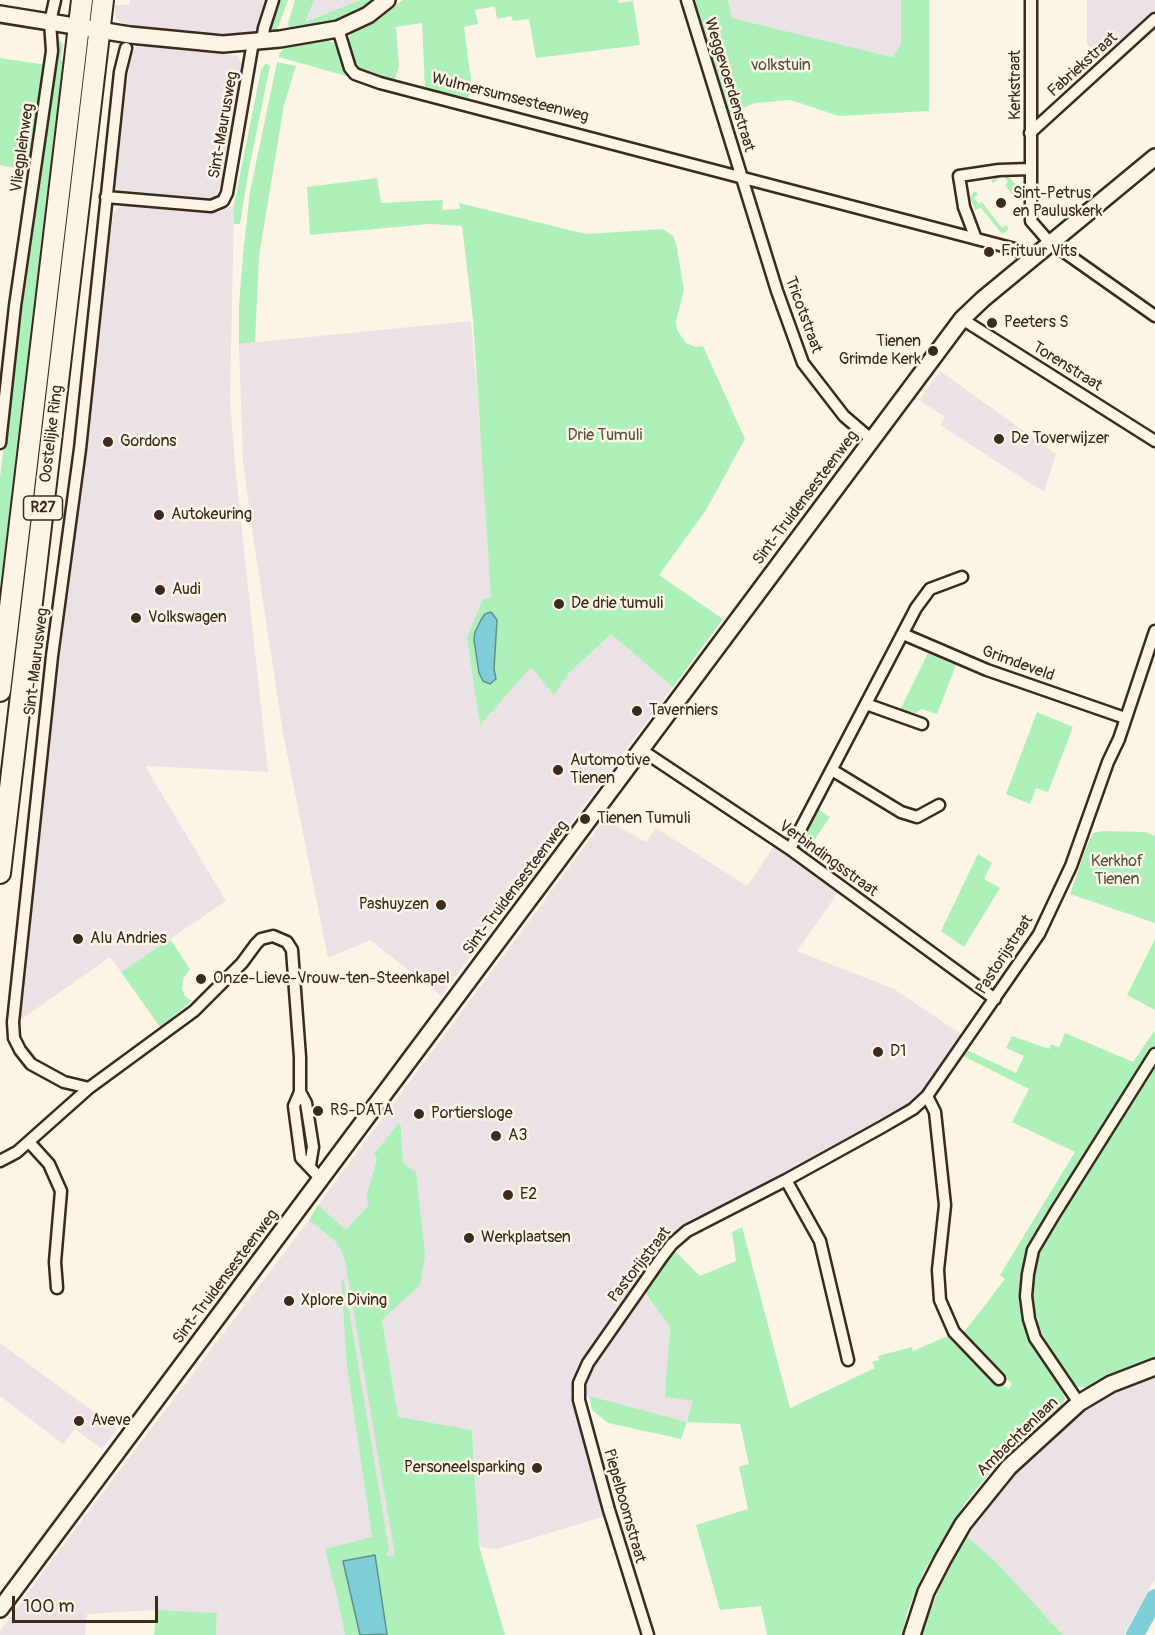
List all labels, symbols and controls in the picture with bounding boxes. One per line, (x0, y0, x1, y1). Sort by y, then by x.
street label: Weggevoerdenstraat (699, 16, 759, 154)
street label: Fabriekstraat (1044, 29, 1122, 101)
street label: Kerkstraat (1006, 50, 1026, 120)
park label: volkstuin (751, 56, 811, 76)
street label: Wulmersumsesteenweg (429, 69, 591, 127)
street label: Sint-Maurusweg (205, 70, 243, 180)
street label: Vliegpleinweg (7, 102, 39, 194)
place label: Sint-Petrus en Pauluskerk (1013, 184, 1102, 222)
marker: Sint-Petrus en Pauluskerk (994, 196, 1008, 210)
place label: Frituur Vits (1001, 242, 1077, 262)
marker: Frituur Vits (982, 245, 996, 259)
street label: Tricotstraat (780, 274, 826, 356)
place label: Peeters S (1004, 313, 1069, 333)
marker: Peeters S (985, 316, 999, 330)
place label: Tienen Grimde Kerk (839, 332, 921, 370)
street label: Torenstraat (1029, 338, 1105, 396)
marker: Tienen Grimde Kerk (926, 344, 940, 358)
street label: Oostelijke Ring (36, 384, 68, 484)
park label: Drie Tumuli (568, 426, 642, 446)
street label: Sint-Truidensesteenweg (749, 427, 863, 569)
place label: De Toverwijzer (1011, 429, 1110, 449)
place label: Gordons (120, 432, 176, 452)
marker: De Toverwijzer (992, 432, 1006, 446)
marker: Gordons (101, 435, 115, 449)
road number: R27 (24, 496, 63, 520)
place label: Autokeuring (171, 505, 252, 525)
marker: Autokeuring (152, 508, 166, 522)
place label: Audi (172, 580, 200, 600)
marker: Audi (153, 583, 167, 597)
place label: De drie tumuli (571, 594, 663, 614)
marker: De drie tumuli (552, 597, 566, 611)
street label: Sint-Maurusweg (21, 607, 53, 717)
place label: Volkswagen (148, 608, 227, 628)
marker: Volkswagen (129, 611, 143, 625)
street label: Grimdeveld (979, 642, 1057, 686)
place label: Taverniers (649, 701, 718, 721)
marker: Taverniers (630, 704, 644, 718)
place label: Automotive Tienen (570, 751, 650, 789)
marker: Automotive Tienen (551, 763, 565, 777)
place label: Tienen Tumuli (597, 809, 690, 829)
marker: Tienen Tumuli (578, 812, 592, 826)
street label: Sint-Truidensesteenweg (459, 817, 573, 959)
street label: Verbindingsstraat (775, 817, 881, 901)
park label: Kerkhof Tienen (1091, 852, 1143, 890)
place label: Pashuyzen (359, 895, 429, 915)
marker: Pashuyzen (434, 898, 448, 912)
street label: Pastorijstraat (972, 912, 1038, 998)
place label: Alu Andries (90, 929, 167, 949)
marker: Alu Andries (71, 932, 85, 946)
place label: Onze-Lieve-Vrouw-ten-Steenkapel (213, 969, 450, 989)
marker: Onze-Lieve-Vrouw-ten-Steenkapel (194, 972, 208, 986)
place label: D1 (890, 1042, 906, 1062)
marker: D1 (871, 1045, 885, 1059)
place label: RS-DATA (330, 1101, 393, 1121)
marker: RS-DATA (311, 1104, 325, 1118)
place label: Portiersloge (431, 1104, 513, 1124)
marker: Portiersloge (412, 1107, 426, 1121)
place label: A3 (508, 1126, 527, 1146)
marker: A3 (489, 1129, 503, 1143)
place label: E2 (520, 1185, 537, 1205)
marker: E2 (501, 1188, 515, 1202)
street label: Sint-Truidensesteenweg (169, 1206, 283, 1348)
street label: Pastorijstraat (605, 1223, 675, 1307)
place label: Werkplaatsen (481, 1228, 571, 1248)
marker: Werkplaatsen (462, 1231, 476, 1245)
place label: Xplore Diving (301, 1291, 387, 1311)
marker: Xplore Diving (282, 1294, 296, 1308)
street label: Ambachtenlaan (973, 1393, 1063, 1481)
place label: Aveve (91, 1411, 131, 1431)
marker: Aveve (72, 1414, 86, 1428)
street label: Piepelboomstraat (599, 1447, 649, 1565)
place label: Personeelsparking (404, 1458, 525, 1478)
marker: Personeelsparking (530, 1461, 544, 1475)
scale bar (15, 1584, 160, 1622)
text: 100 m (23, 1595, 75, 1618)

